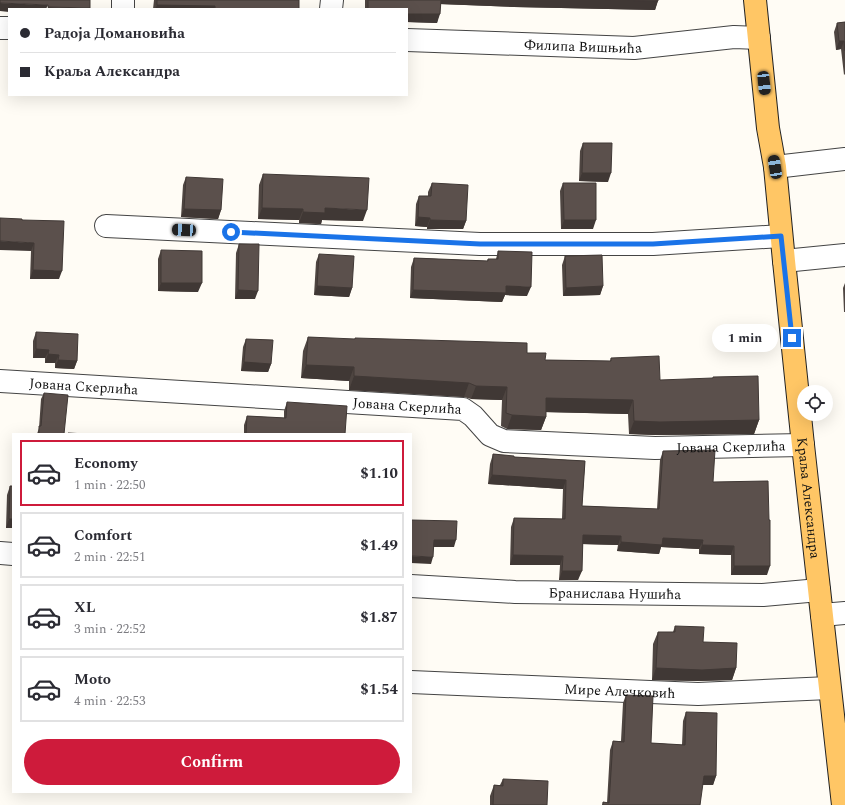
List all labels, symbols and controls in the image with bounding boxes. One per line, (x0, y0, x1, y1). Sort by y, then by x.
text: Радоја Домановића (44, 22, 185, 45)
street label: Филипа Вишњића (524, 34, 643, 59)
text: Краља Александра (44, 60, 180, 83)
car (757, 70, 771, 96)
car (767, 154, 783, 180)
car (172, 223, 196, 237)
route start (222, 223, 240, 241)
callout: 1 min (712, 324, 778, 352)
text: 1 min (728, 328, 762, 348)
route end (783, 329, 801, 347)
street label: Јована Скерлића (29, 373, 139, 400)
map controls (797, 385, 833, 421)
button: locate (797, 385, 833, 421)
street label: Јована Скерлића (352, 392, 462, 420)
street label: Јована Скерлића (676, 435, 786, 459)
street label: Краља Александра (791, 436, 826, 560)
text: Economy (74, 452, 138, 475)
icon: car (26, 455, 62, 491)
text: $1.10 (360, 462, 398, 485)
text: 1 min · 22:50 (74, 475, 146, 495)
text: Comfort (74, 524, 132, 547)
icon: car (26, 527, 62, 563)
text: $1.49 (360, 534, 398, 557)
text: 2 min · 22:51 (74, 547, 146, 567)
street label: Бранислава Нушића (548, 582, 681, 605)
text: XL (74, 596, 95, 619)
icon: car (26, 599, 62, 635)
text: $1.87 (360, 606, 398, 629)
text: 3 min · 22:52 (74, 619, 146, 639)
text: Moto (74, 668, 111, 691)
icon: car (26, 671, 62, 707)
text: $1.54 (360, 678, 398, 701)
street label: Мире Алечковић (564, 678, 676, 704)
text: 4 min · 22:53 (74, 691, 146, 711)
button: Confirm (24, 739, 400, 785)

